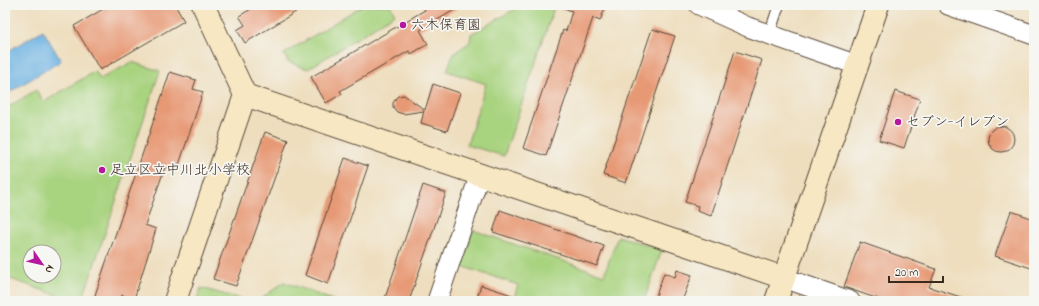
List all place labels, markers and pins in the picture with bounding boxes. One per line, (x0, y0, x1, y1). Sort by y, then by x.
place label: 六木保育園 (411, 15, 481, 36)
marker: 六木保育園 (398, 20, 408, 30)
place label: セブン-イレブン (906, 112, 1009, 133)
marker: セブン-イレブン (893, 117, 903, 127)
place label: 足立区立中川北小学校 (110, 160, 250, 181)
marker: 足立区立中川北小学校 (97, 165, 107, 175)

